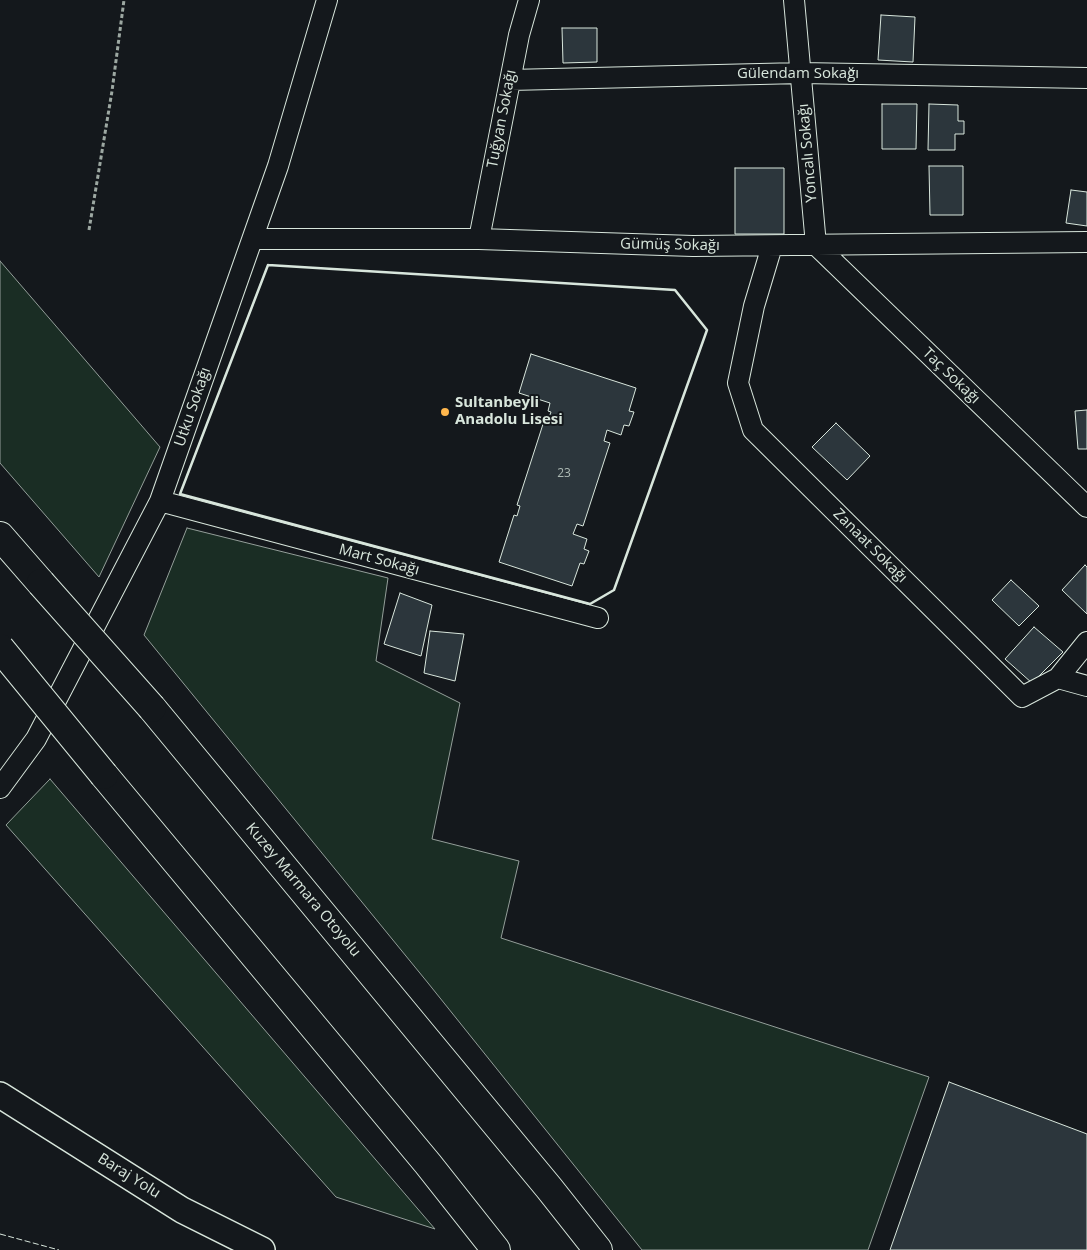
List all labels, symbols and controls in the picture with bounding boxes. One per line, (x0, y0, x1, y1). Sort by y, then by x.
street label: Gülendam Sokağı (737, 65, 859, 83)
street label: Tuğyan Sokağı (484, 68, 520, 170)
street label: Yoncalı Sokağı (795, 103, 821, 203)
street label: Gümüş Sokağı (620, 235, 720, 255)
street label: Taç Sokağı (918, 344, 984, 408)
street label: Utku Sokağı (171, 365, 215, 449)
place label: Sultanbeyli Anadolu Lisesi (455, 394, 563, 429)
marker: Sultanbeyli Anadolu Lisesi (439, 406, 451, 418)
house number: 23 (557, 467, 571, 481)
street label: Zanaat Sokağı (829, 505, 911, 587)
street label: Mart Sokağı (337, 541, 421, 579)
street label: Kuzey Marmara Otoyolu (242, 819, 364, 961)
street label: Baraj Yolu (94, 1150, 164, 1202)

